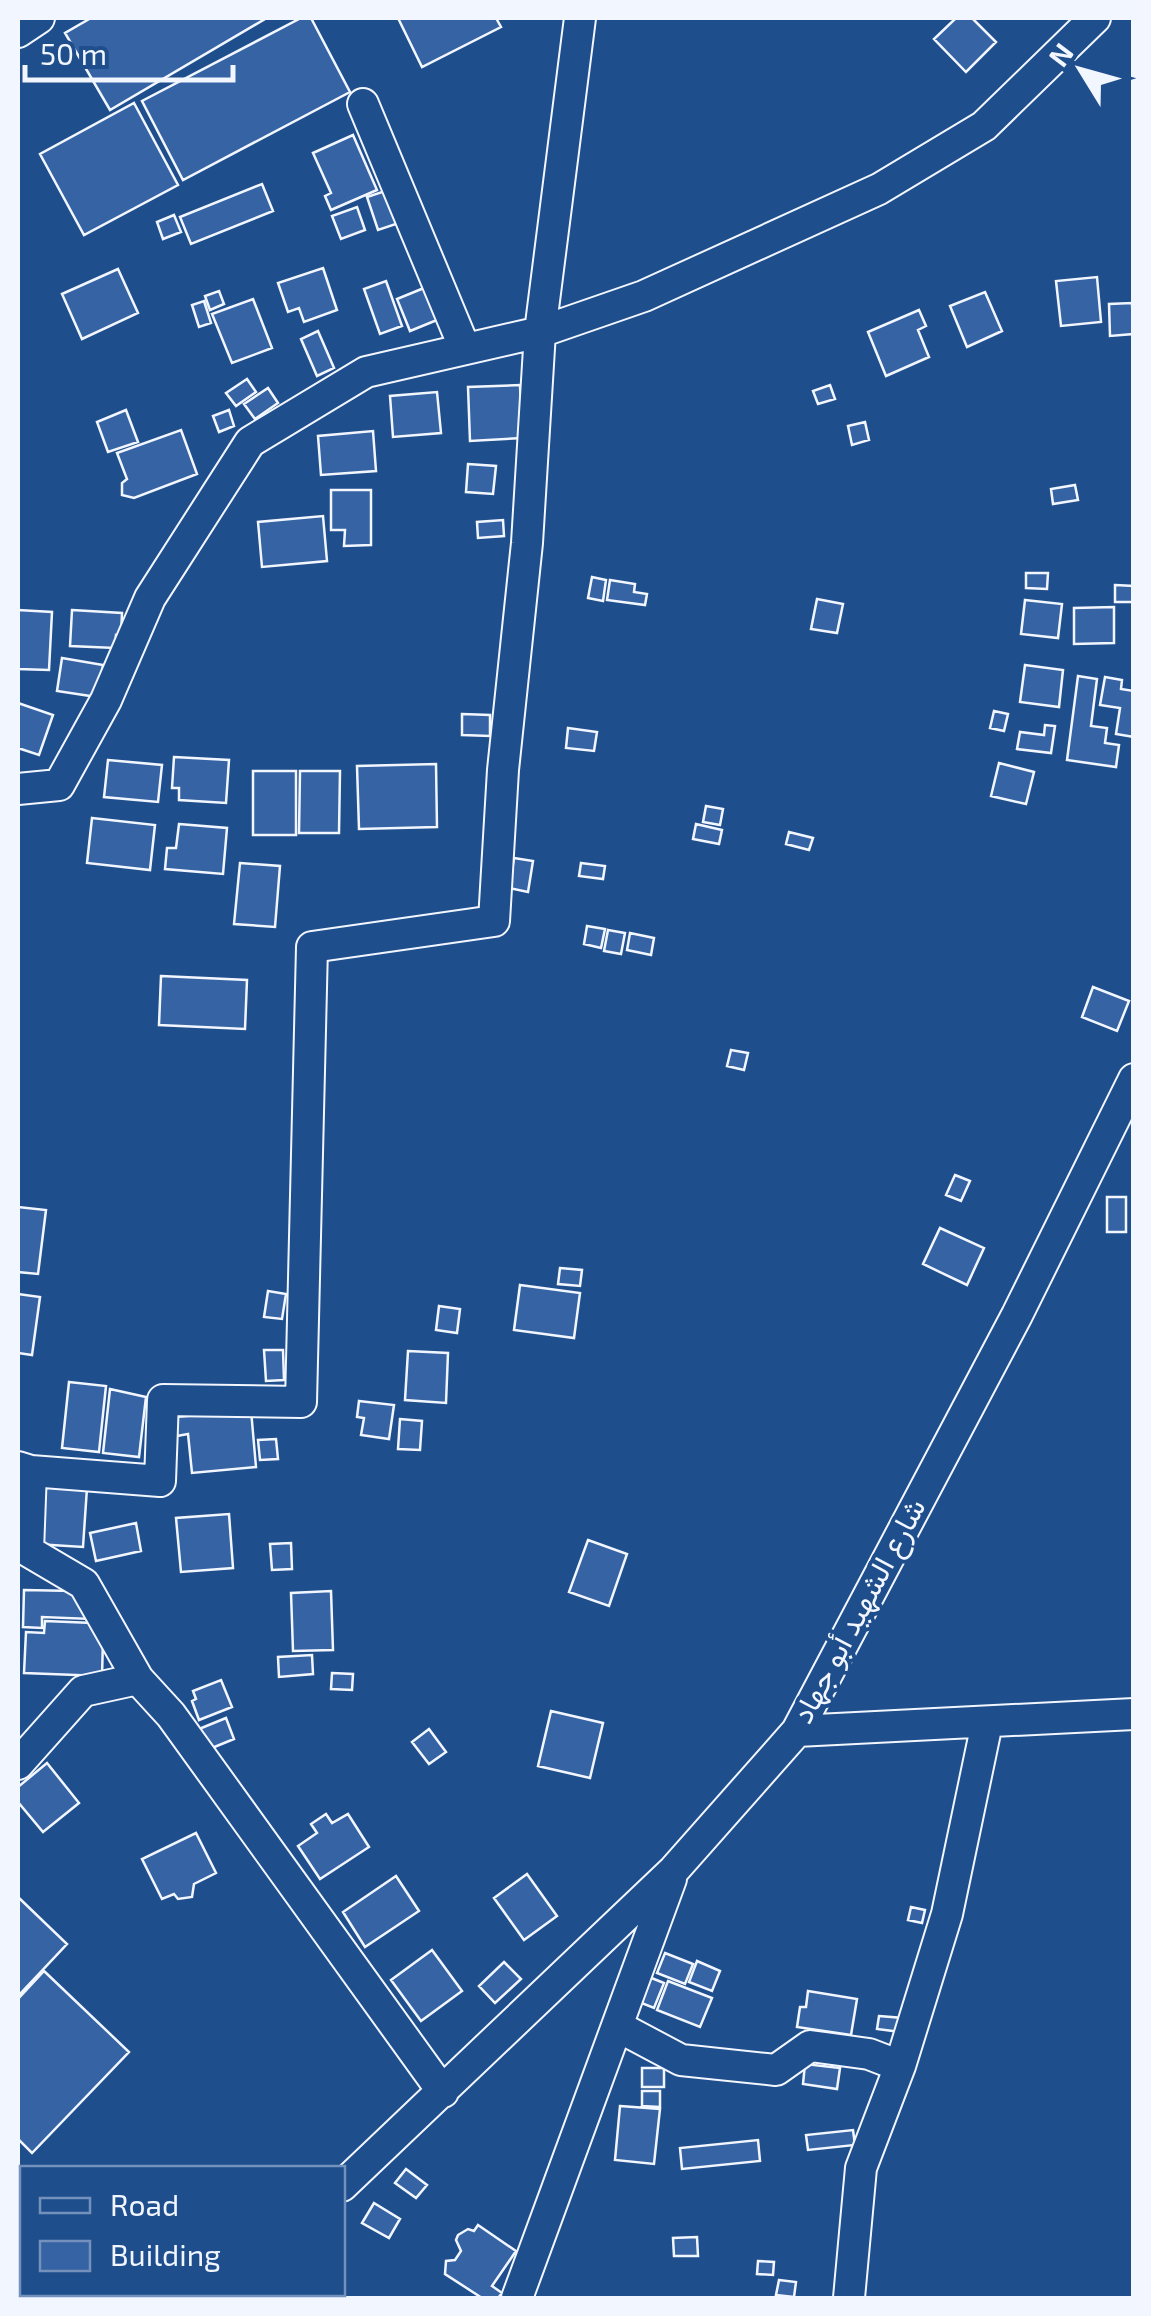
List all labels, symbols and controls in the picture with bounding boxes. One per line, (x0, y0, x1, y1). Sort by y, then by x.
scale bar (25, 20, 232, 82)
north arrow (1031, 20, 1131, 120)
text: 50 m (40, 35, 107, 71)
text: N (1041, 36, 1080, 73)
street label: شارع الشهيد أبو جهاد (783, 1491, 935, 1731)
legend (20, 2166, 345, 2296)
text: Road (110, 2186, 179, 2222)
text: Building (110, 2236, 221, 2272)

